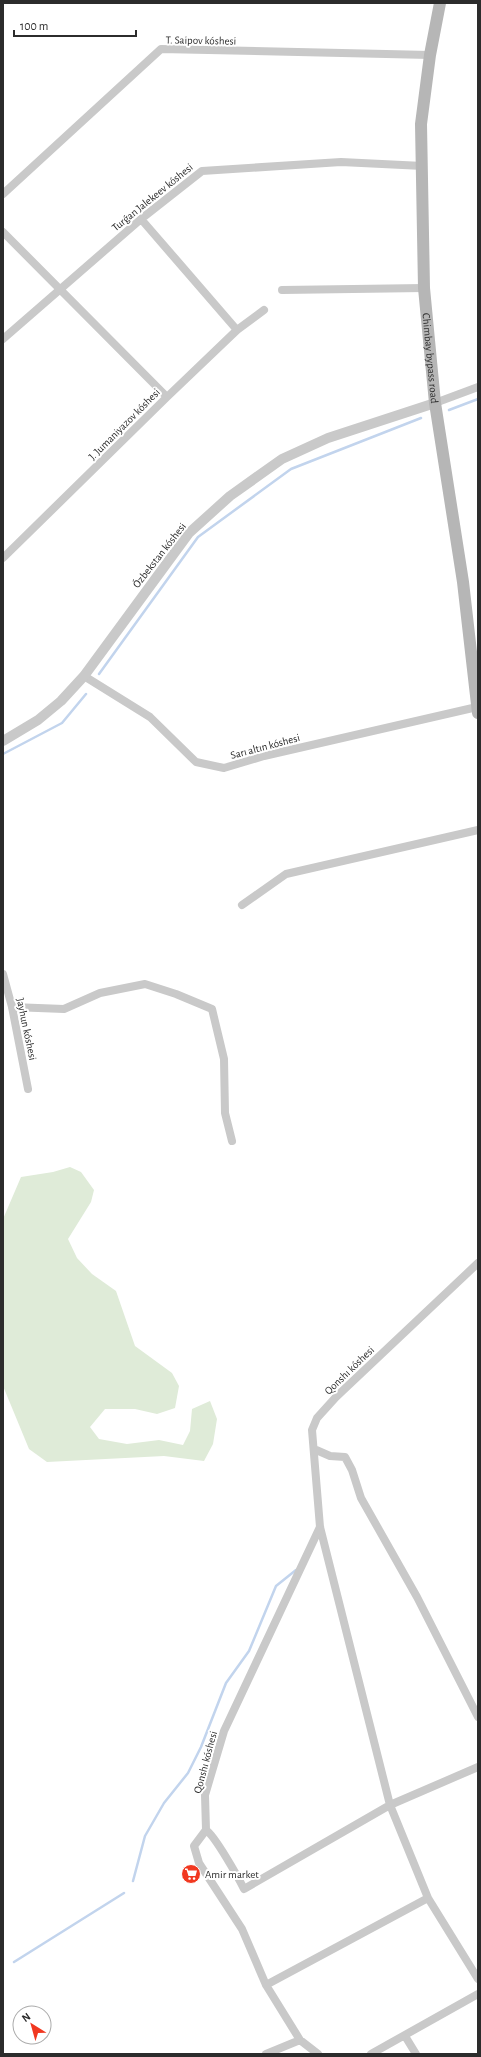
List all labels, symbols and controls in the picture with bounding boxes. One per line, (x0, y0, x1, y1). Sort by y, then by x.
scale bar (14, 12, 136, 38)
text: 100 m (20, 20, 48, 32)
street label: T. Saipov kóshesi (166, 34, 236, 47)
street label: Turǵan Jalekeev kóshesi (110, 161, 195, 233)
street label: Chimbay bypass road (420, 312, 440, 404)
street label: J. Jumaniyazov kóshesi (87, 387, 162, 462)
street label: Ózbekstan kóshesi (130, 520, 188, 590)
street label: Sarı altın kóshesi (229, 732, 301, 761)
street label: Jayhun kóshesi (15, 997, 38, 1061)
street label: Qonshı kóshesi (322, 1344, 376, 1397)
street label: Qonshı kóshesi (192, 1730, 219, 1795)
supermarket icon: Amir market (180, 1863, 202, 1885)
place label: Amir market (205, 1869, 259, 1880)
north arrow (12, 2005, 52, 2045)
text: N (20, 2011, 33, 2024)

